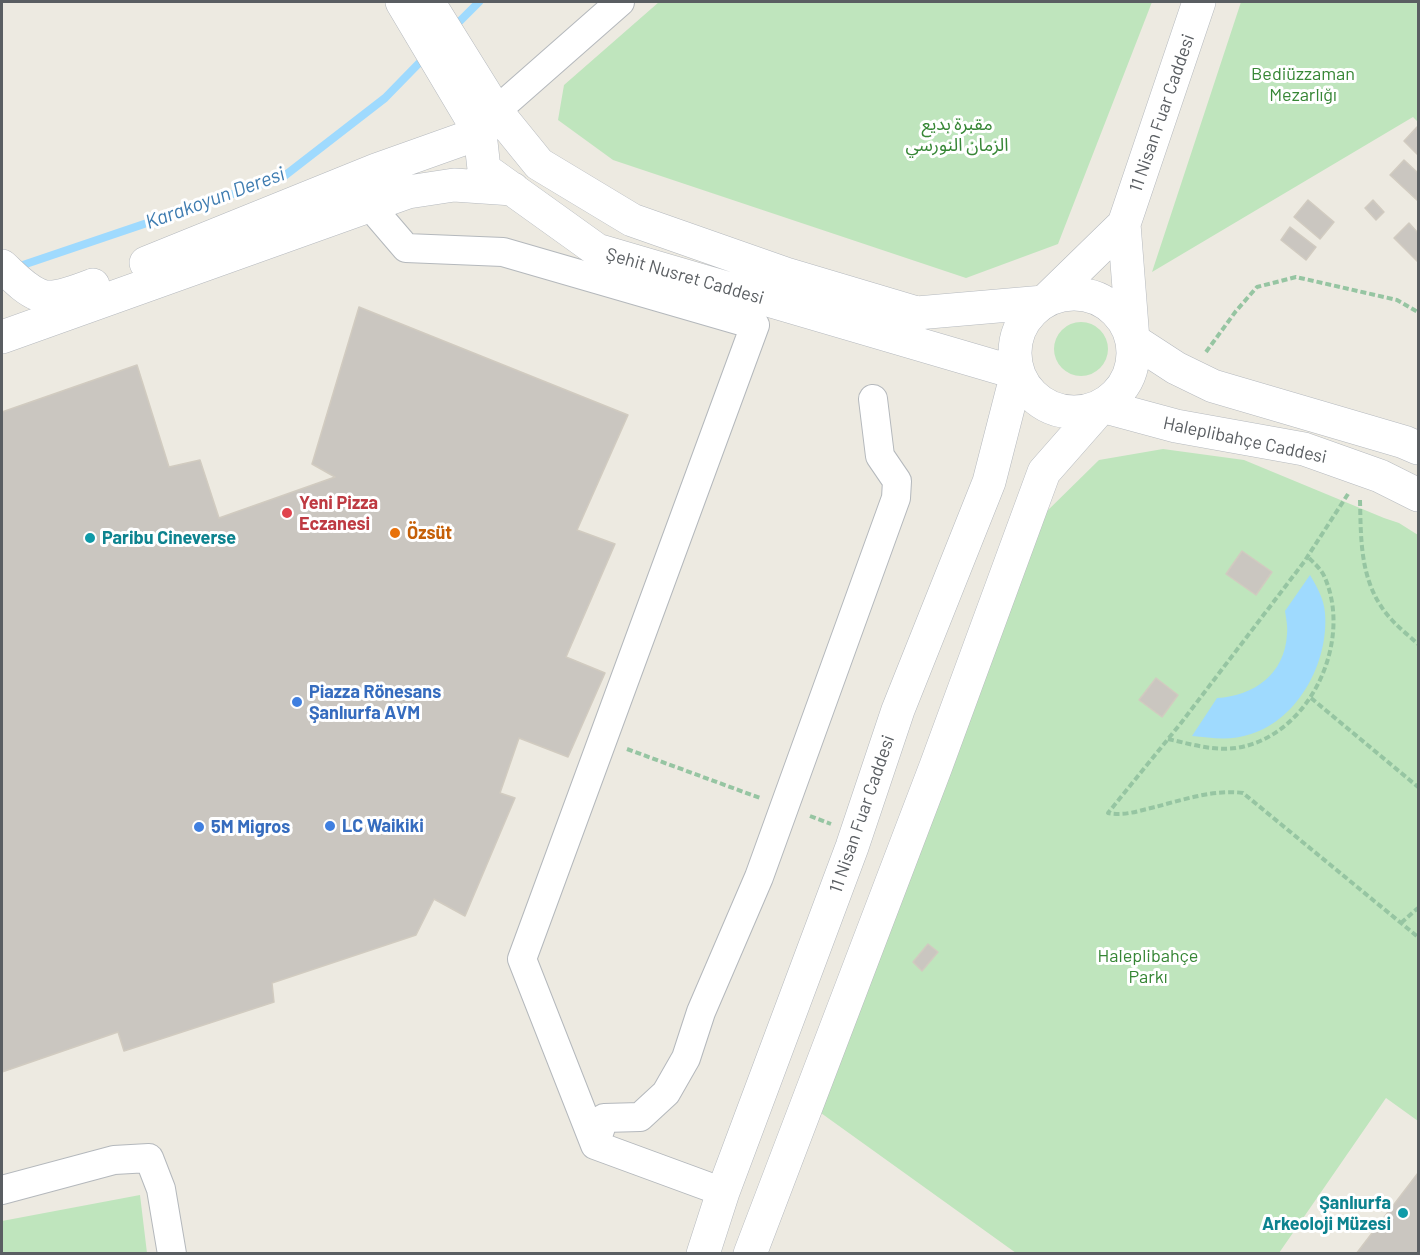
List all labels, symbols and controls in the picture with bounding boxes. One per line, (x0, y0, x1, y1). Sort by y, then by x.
street label: 11 Nisan Fuar Caddesi (1125, 31, 1199, 195)
park label: Bediüzzaman Mezarlığı (1251, 63, 1355, 106)
park label: مقبرة بديع الزمان النورسي (905, 113, 1009, 156)
water label: Karakoyun Deresi (142, 162, 288, 234)
street label: Şehit Nusret Caddesi (603, 243, 767, 309)
street label: Haleplibahçe Caddesi (1161, 412, 1329, 468)
place label: Yeni Pizza Eczanesi (299, 492, 378, 534)
marker: Yeni Pizza Eczanesi (280, 506, 294, 520)
place label: Özsüt (407, 522, 452, 544)
marker: Özsüt (388, 526, 402, 540)
place label: Paribu Cineverse (102, 527, 236, 549)
marker: Paribu Cineverse (83, 531, 97, 545)
place label: Piazza Rönesans Şanlıurfa AVM (309, 681, 441, 724)
marker: Piazza Rönesans Şanlıurfa AVM (290, 695, 304, 709)
street label: 11 Nisan Fuar Caddesi (825, 732, 899, 896)
place label: LC Waikiki (342, 815, 424, 837)
place label: 5M Migros (211, 816, 290, 838)
marker: LC Waikiki (323, 819, 337, 833)
marker: 5M Migros (192, 820, 206, 834)
park label: Haleplibahçe Parkı (1098, 945, 1198, 988)
place label: Şanlıurfa Arkeoloji Müzesi (1262, 1192, 1391, 1234)
marker: Şanlıurfa Arkeoloji Müzesi (1396, 1206, 1410, 1220)

